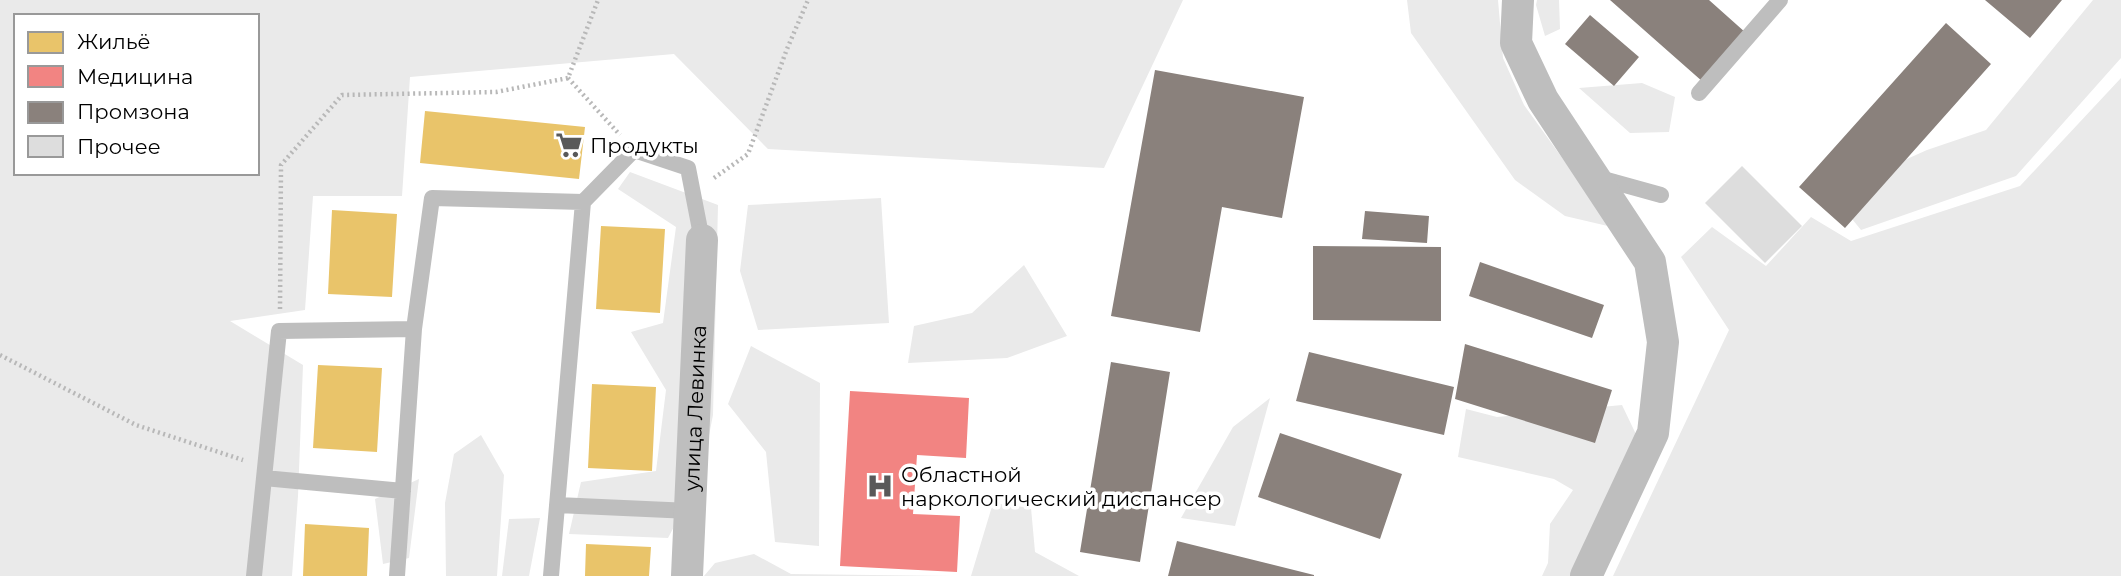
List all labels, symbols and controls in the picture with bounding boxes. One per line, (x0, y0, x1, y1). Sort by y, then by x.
legend (14, 14, 259, 175)
text: Жильё (77, 29, 151, 54)
text: Медицина (77, 64, 193, 89)
text: Промзона (77, 99, 190, 124)
supermarket icon: Продукты (554, 130, 584, 160)
place label: Продукты (590, 133, 699, 158)
text: Прочее (77, 134, 161, 159)
street label: улица Левинка (678, 325, 711, 493)
place label: Областной наркологический диспансер (901, 462, 1222, 511)
hospital icon: Областной наркологический диспансер (865, 471, 895, 501)

